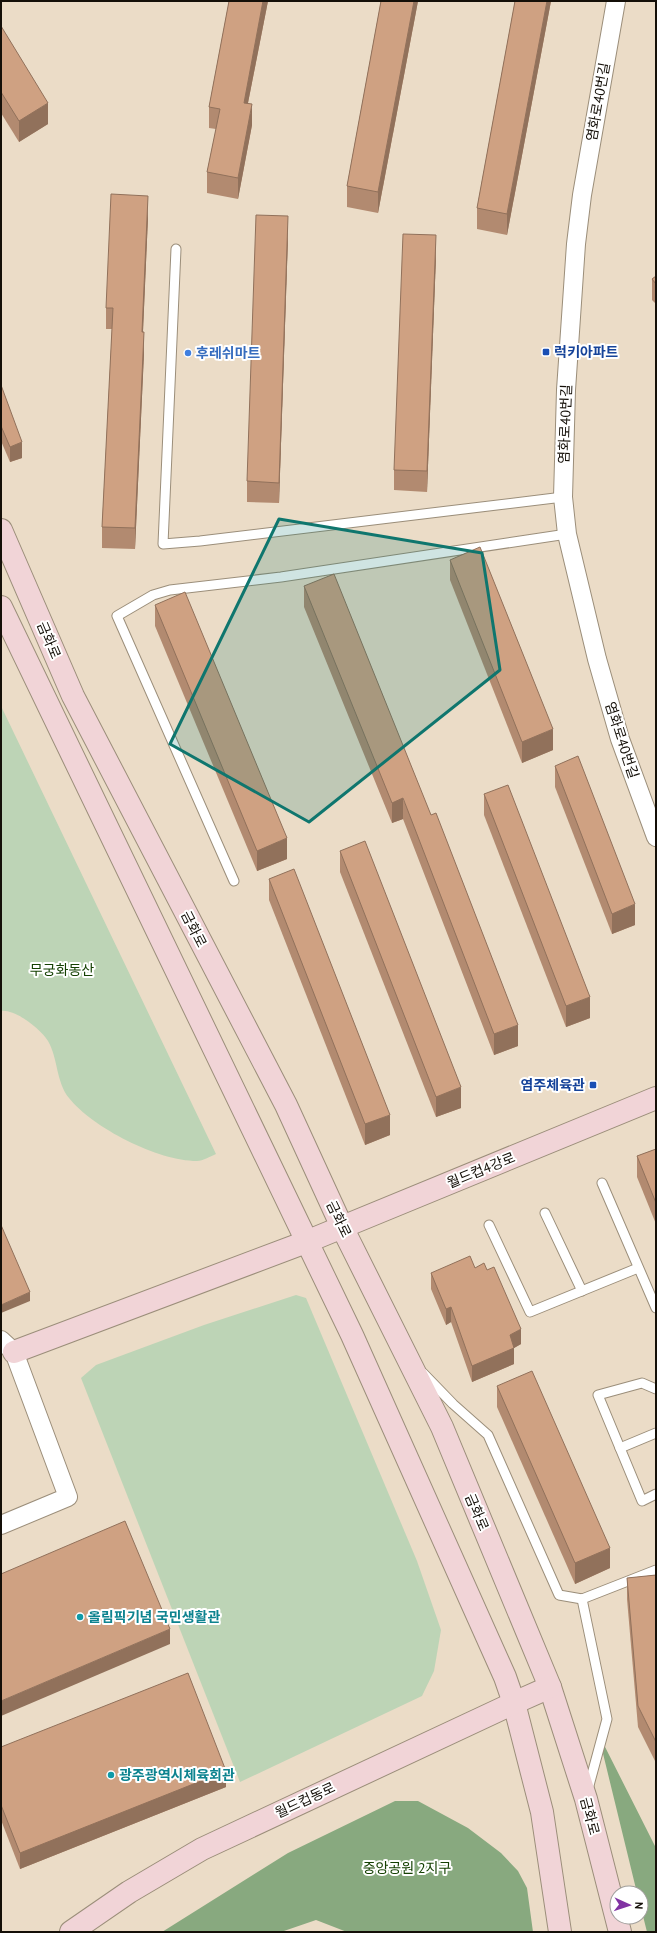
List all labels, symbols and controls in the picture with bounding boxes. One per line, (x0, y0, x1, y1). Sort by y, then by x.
street label: 염화로40번길 (582, 61, 614, 143)
place label: 럭키아파트 (554, 343, 619, 361)
place label: 후레쉬마트 (196, 344, 261, 362)
marker: 럭키아파트 (541, 347, 551, 357)
marker: 후레쉬마트 (183, 348, 193, 358)
street label: 염화로40번길 (555, 384, 575, 464)
street label: 금화로 (33, 619, 65, 661)
street label: 염화로40번길 (601, 699, 643, 781)
street label: 금화로 (177, 908, 211, 950)
park label: 무궁화동산 (30, 961, 94, 979)
place label: 염주체육관 (521, 1076, 585, 1094)
marker: 염주체육관 (588, 1080, 598, 1090)
street label: 월드컵4강로 (444, 1148, 518, 1192)
street label: 금화로 (322, 1198, 356, 1240)
street label: 금화로 (461, 1491, 493, 1533)
place label: 올림픽기념 국민생활관 (88, 1608, 220, 1626)
marker: 올림픽기념 국민생활관 (75, 1612, 85, 1622)
place label: 광주광역시체육회관 (119, 1766, 235, 1784)
marker: 광주광역시체육회관 (106, 1770, 116, 1780)
street label: 월드컵동로 (272, 1778, 338, 1822)
street label: 금화로 (576, 1795, 604, 1837)
park label: 중앙공원 2지구 (363, 1859, 451, 1877)
north arrow (609, 1885, 649, 1925)
text: N (632, 1902, 646, 1910)

